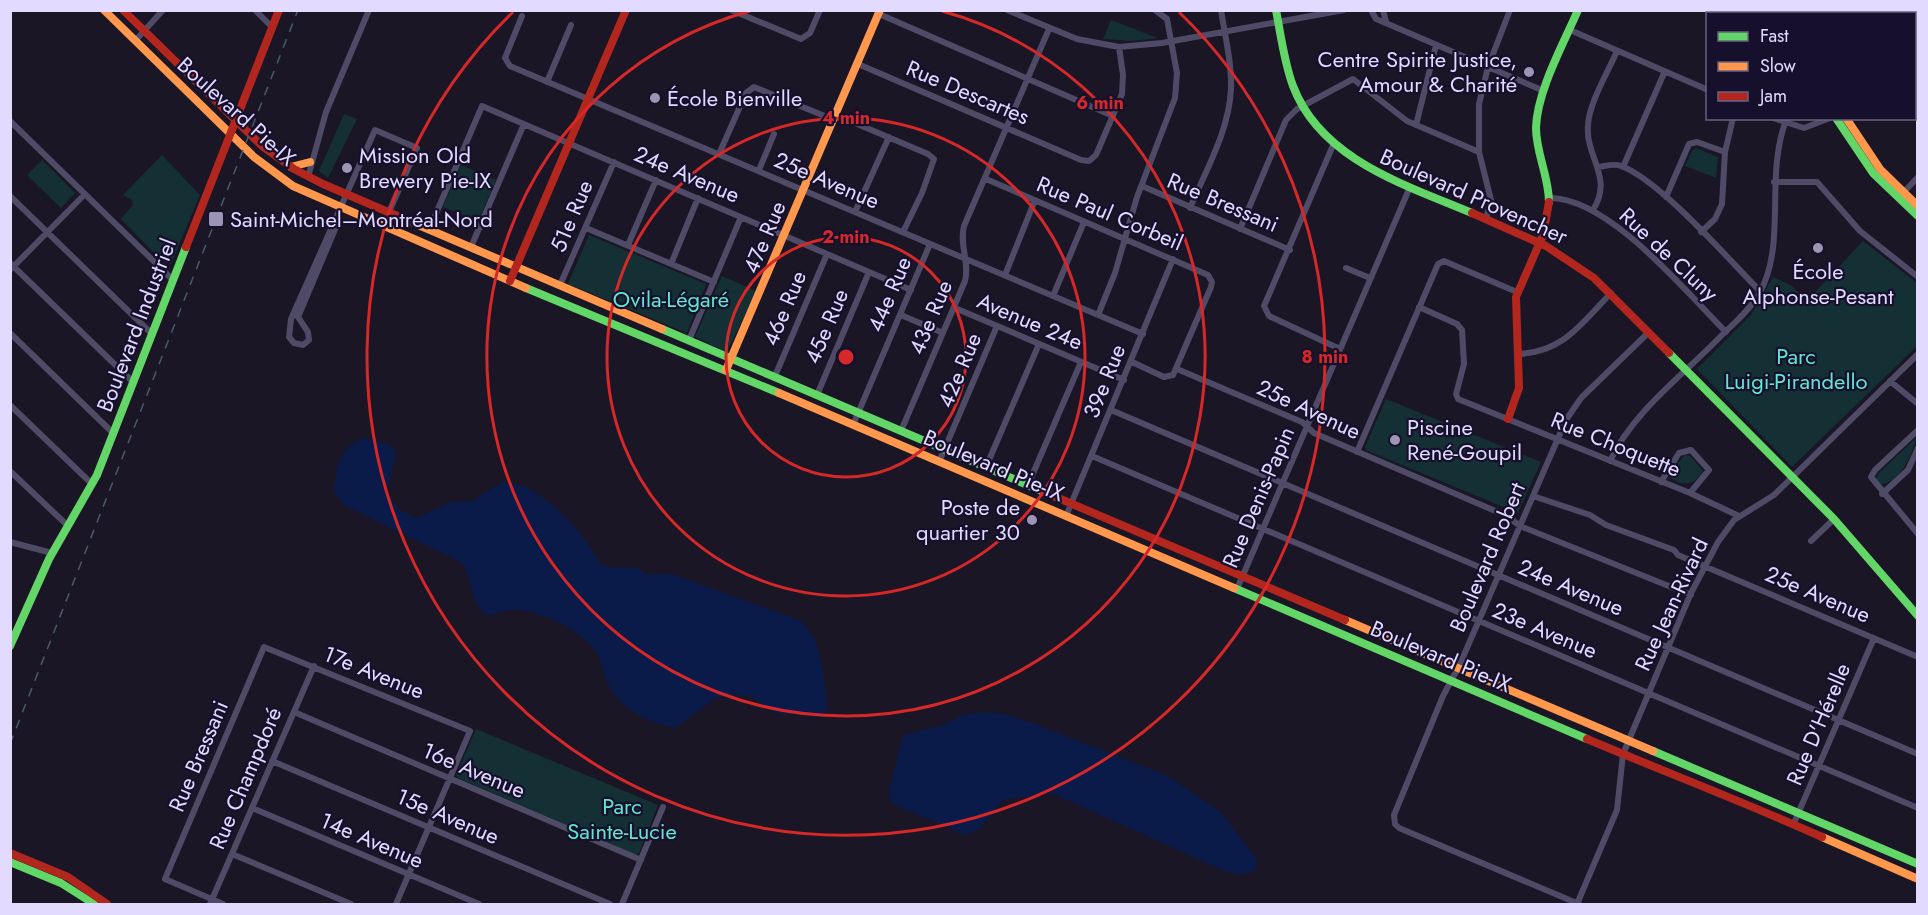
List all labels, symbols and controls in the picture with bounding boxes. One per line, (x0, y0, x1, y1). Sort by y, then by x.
legend (1706, 12, 1916, 120)
text: Fast (1760, 23, 1789, 49)
place label: Centre Spirite Justice, Amour & Charité (1318, 43, 1517, 100)
street label: Boulevard Pie-IX (170, 49, 304, 173)
street label: Rue Descartes (901, 52, 1035, 132)
text: Slow (1760, 53, 1797, 79)
marker: Centre Spirite Justice, Amour & Charité (1522, 65, 1536, 79)
place label: École Bienville (667, 82, 802, 114)
text: Jam (1758, 83, 1787, 109)
text: 6 min (1076, 90, 1124, 116)
marker: École Bienville (648, 91, 662, 105)
text: 4 min (822, 105, 870, 131)
street label: 24e Avenue (629, 137, 745, 211)
place label: Mission Old Brewery Pie-IX (359, 139, 491, 196)
street label: Boulevard Provencher (1375, 140, 1573, 252)
street label: 25e Avenue (769, 144, 885, 216)
marker: Mission Old Brewery Pie-IX (340, 161, 354, 175)
street label: Rue Bressani (1162, 164, 1284, 240)
street label: Rue Paul Corbeil (1032, 168, 1188, 258)
street label: 51e Rue (542, 175, 600, 257)
street label: 47e Rue (734, 196, 794, 278)
street label: Rue de Cluny (1612, 200, 1726, 309)
place label: Saint-Michel–Montréal-Nord (230, 203, 493, 235)
marker: Saint-Michel–Montréal-Nord (207, 210, 225, 228)
text: 2 min (822, 224, 870, 250)
street label: Boulevard Industriel (88, 234, 184, 416)
marker: École Alphonse-Pesant (1811, 241, 1825, 255)
street label: 44e Rue (859, 251, 919, 337)
place label: École Alphonse-Pesant (1742, 255, 1894, 312)
street label: 46e Rue (754, 266, 814, 350)
street label: 43e Rue (900, 275, 960, 359)
park label: Ovila-Légaré (613, 283, 729, 315)
street label: 45e Rue (796, 284, 856, 368)
street label: Avenue 24e (972, 284, 1088, 358)
street label: 42e Rue (929, 328, 989, 412)
street label: 39e Rue (1075, 339, 1133, 423)
park label: Parc Luigi-Pirandello (1724, 340, 1868, 397)
text: 8 min (1302, 344, 1348, 370)
centre of rings (836, 347, 856, 367)
street label: 25e Avenue (1252, 371, 1366, 447)
street label: Rue Choquette (1546, 403, 1686, 485)
place label: Piscine René-Goupil (1407, 411, 1522, 468)
street label: Boulevard Pie-IX (919, 421, 1069, 509)
street label: Rue Denis-Papin (1214, 421, 1302, 573)
marker: Piscine René-Goupil (1388, 433, 1402, 447)
street label: Boulevard Robert (1441, 477, 1533, 637)
place label: Poste de quartier 30 (916, 491, 1020, 548)
marker: Poste de quartier 30 (1025, 513, 1039, 527)
street label: Rue Jean-Rivard (1626, 532, 1716, 676)
street label: 24e Avenue (1513, 550, 1629, 624)
street label: 25e Avenue (1760, 558, 1876, 630)
street label: 23e Avenue (1488, 594, 1602, 666)
street label: Boulevard Pie-IX (1366, 612, 1516, 700)
street label: 17e Avenue (319, 637, 429, 707)
street label: Rue D'Hérelle (1778, 658, 1858, 790)
street label: Rue Bressani (160, 695, 236, 817)
street label: Rue Champdoré (201, 702, 289, 854)
street label: 16e Avenue (418, 734, 530, 806)
street label: 15e Avenue (392, 780, 504, 852)
park label: Parc Sainte-Lucie (567, 790, 677, 847)
street label: 14e Avenue (315, 804, 429, 876)

